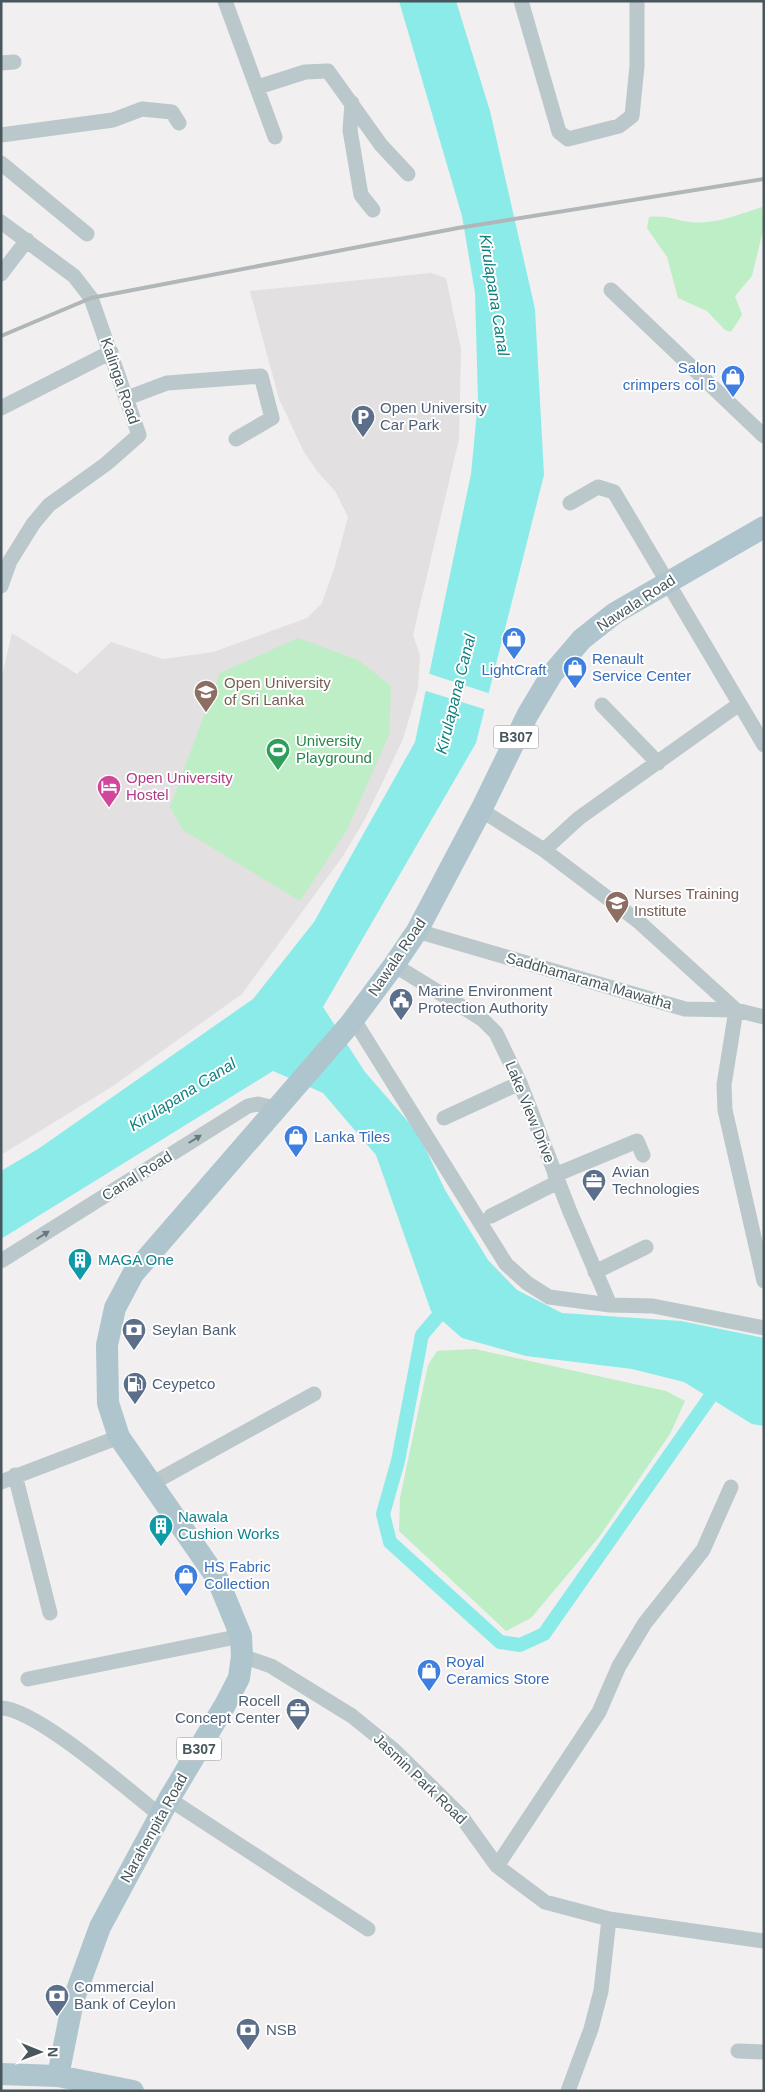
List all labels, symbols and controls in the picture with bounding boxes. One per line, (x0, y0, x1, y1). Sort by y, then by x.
water label: Kirulapana Canal (477, 233, 513, 357)
street label: Kalinga Road (98, 335, 143, 426)
place label: Salon crimpers col 5 (623, 359, 716, 393)
shop icon: Salon crimpers col 5 (720, 364, 746, 398)
place label: Open University Car Park (380, 399, 487, 433)
parking icon: Open University Car Park (350, 404, 376, 438)
street label: Nawala Road (593, 571, 678, 634)
shop icon: LightCraft (501, 626, 527, 660)
water label: Kirulapana Canal (432, 632, 479, 756)
place label: Renault Service Center (592, 650, 691, 684)
shop icon: Renault Service Center (562, 655, 588, 689)
place label: LightCraft (481, 661, 547, 678)
place label: Open University of Sri Lanka (224, 674, 331, 708)
school or university icon: Open University of Sri Lanka (193, 679, 219, 713)
road number: B307 (494, 726, 538, 749)
place label: University Playground (296, 732, 372, 766)
sports icon: University Playground (265, 737, 291, 771)
place label: Open University Hostel (126, 769, 233, 803)
hotel icon: Open University Hostel (96, 774, 122, 808)
place label: Nurses Training Institute (634, 885, 739, 919)
school or university icon: Nurses Training Institute (604, 890, 630, 924)
street label: Nawala Road (364, 915, 429, 999)
street label: Saddhamarama Mawatha (504, 949, 675, 1013)
place label: Marine Environment Protection Authority (418, 982, 553, 1016)
public building icon: Marine Environment Protection Authority (388, 987, 414, 1021)
water label: Kirulapana Canal (126, 1054, 239, 1134)
street label: Lake View Drive (502, 1059, 559, 1165)
shop icon: Lanka Tiles (283, 1124, 309, 1158)
place label: Lanka Tiles (314, 1128, 390, 1145)
one-way arrow (188, 1134, 202, 1144)
street label: Canal Road (99, 1147, 175, 1204)
place label: Avian Technologies (612, 1163, 700, 1197)
office icon: Avian Technologies (581, 1168, 607, 1202)
one-way arrow (36, 1230, 49, 1239)
building icon: MAGA One (67, 1247, 93, 1281)
place label: MAGA One (98, 1251, 174, 1268)
bank icon: Seylan Bank (121, 1317, 147, 1351)
place label: Seylan Bank (152, 1321, 237, 1338)
fuel station icon: Ceypetco (122, 1371, 148, 1405)
place label: Ceypetco (152, 1375, 215, 1392)
place label: Nawala Cushion Works (178, 1508, 279, 1542)
building icon: Nawala Cushion Works (148, 1513, 174, 1547)
place label: HS Fabric Collection (204, 1558, 271, 1592)
shop icon: HS Fabric Collection (173, 1563, 199, 1597)
place label: Royal Ceramics Store (446, 1653, 549, 1687)
shop icon: Royal Ceramics Store (416, 1658, 442, 1692)
place label: Rocell Concept Center (175, 1692, 280, 1726)
office icon: Rocell Concept Center (285, 1697, 311, 1731)
street label: Jasmin Park Road (370, 1730, 470, 1827)
road number: B307 (176, 1738, 222, 1760)
street label: Narahenpita Road (117, 1770, 191, 1885)
place label: Commercial Bank of Ceylon (74, 1978, 176, 2012)
bank icon: Commercial Bank of Ceylon (44, 1983, 70, 2017)
bank icon: NSB (235, 2017, 261, 2051)
place label: NSB (266, 2021, 297, 2038)
north arrow (15, 2027, 65, 2077)
text: N (45, 2047, 61, 2057)

